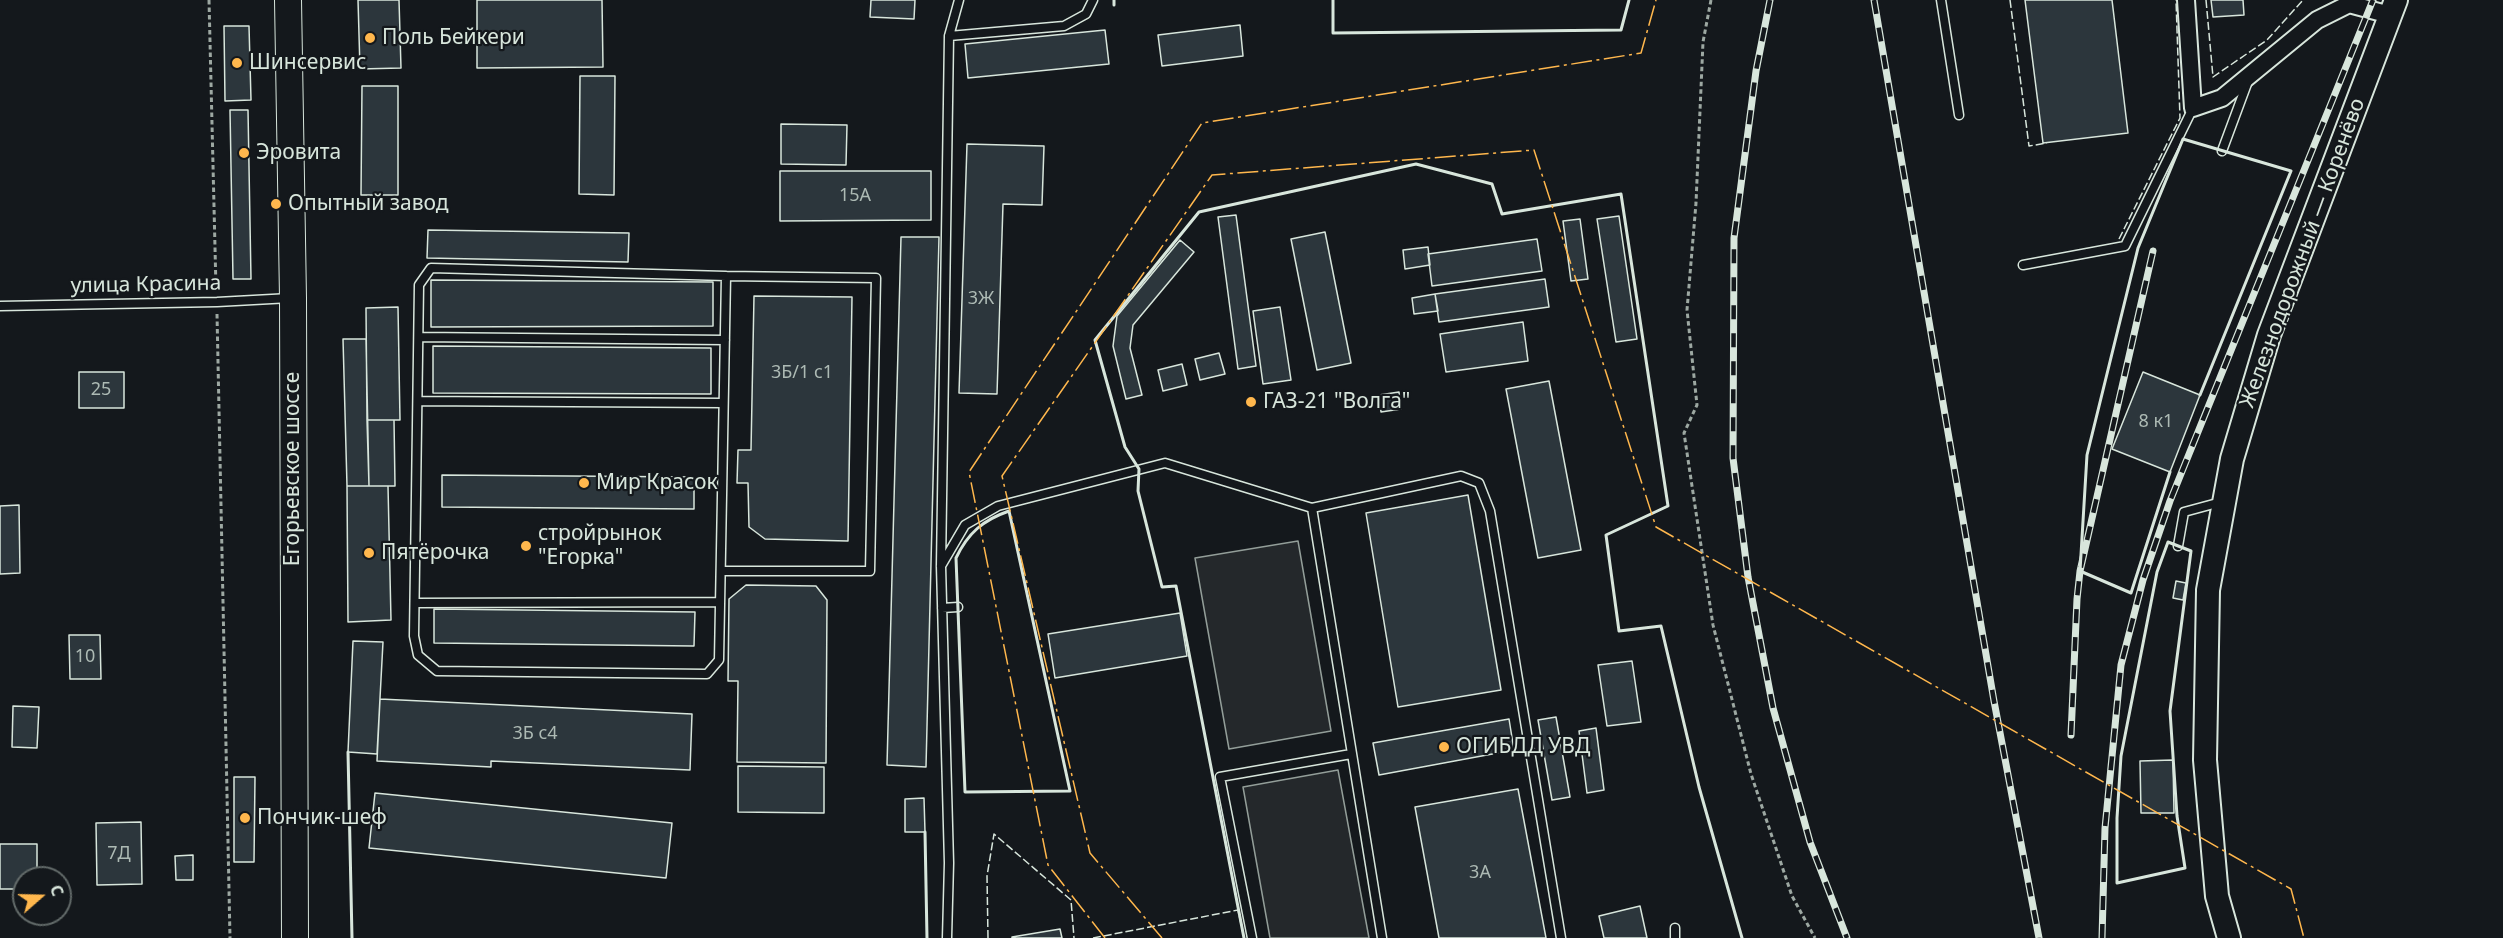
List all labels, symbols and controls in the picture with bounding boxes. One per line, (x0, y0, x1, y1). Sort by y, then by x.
place label: Поль Бейкери (382, 25, 525, 51)
marker: Поль Бейкери (363, 31, 377, 45)
place label: Шинсервис (249, 50, 366, 76)
marker: Шинсервис (230, 56, 244, 70)
street label: Железнодорожный — Коренёво (2235, 95, 2371, 411)
place label: Эровита (256, 140, 341, 166)
marker: Эровита (237, 146, 251, 160)
house number: 15А (839, 185, 871, 207)
place label: Опытный завод (288, 191, 449, 217)
marker: Опытный завод (269, 197, 283, 211)
street label: улица Красина (71, 271, 221, 299)
house number: 3Ж (968, 288, 994, 310)
house number: 3Б/1 с1 (771, 362, 833, 384)
street label: Егорьевское шоссе (280, 372, 306, 566)
house number: 25 (91, 379, 111, 401)
place label: ГАЗ-21 "Волга" (1263, 389, 1410, 415)
marker: ГАЗ-21 "Волга" (1244, 395, 1258, 409)
house number: 8 к1 (2139, 411, 2173, 433)
place label: Мир Красок (596, 470, 718, 496)
marker: Мир Красок (577, 476, 591, 490)
place label: стройрынок "Егорка" (538, 521, 662, 571)
marker: стройрынок "Егорка" (519, 539, 533, 553)
place label: Пятёрочка (381, 540, 489, 566)
marker: Пятёрочка (362, 546, 376, 560)
house number: 10 (75, 646, 95, 668)
house number: 3Б с4 (512, 723, 558, 745)
place label: ОГИБДД УВД (1456, 734, 1590, 760)
marker: ОГИБДД УВД (1437, 740, 1451, 754)
place label: Пончик-шеф (257, 805, 387, 831)
marker: Пончик-шеф (238, 811, 252, 825)
house number: 7Д (107, 843, 131, 865)
house number: 3А (1469, 862, 1491, 884)
north arrow (12, 866, 72, 926)
text: С (45, 882, 69, 899)

